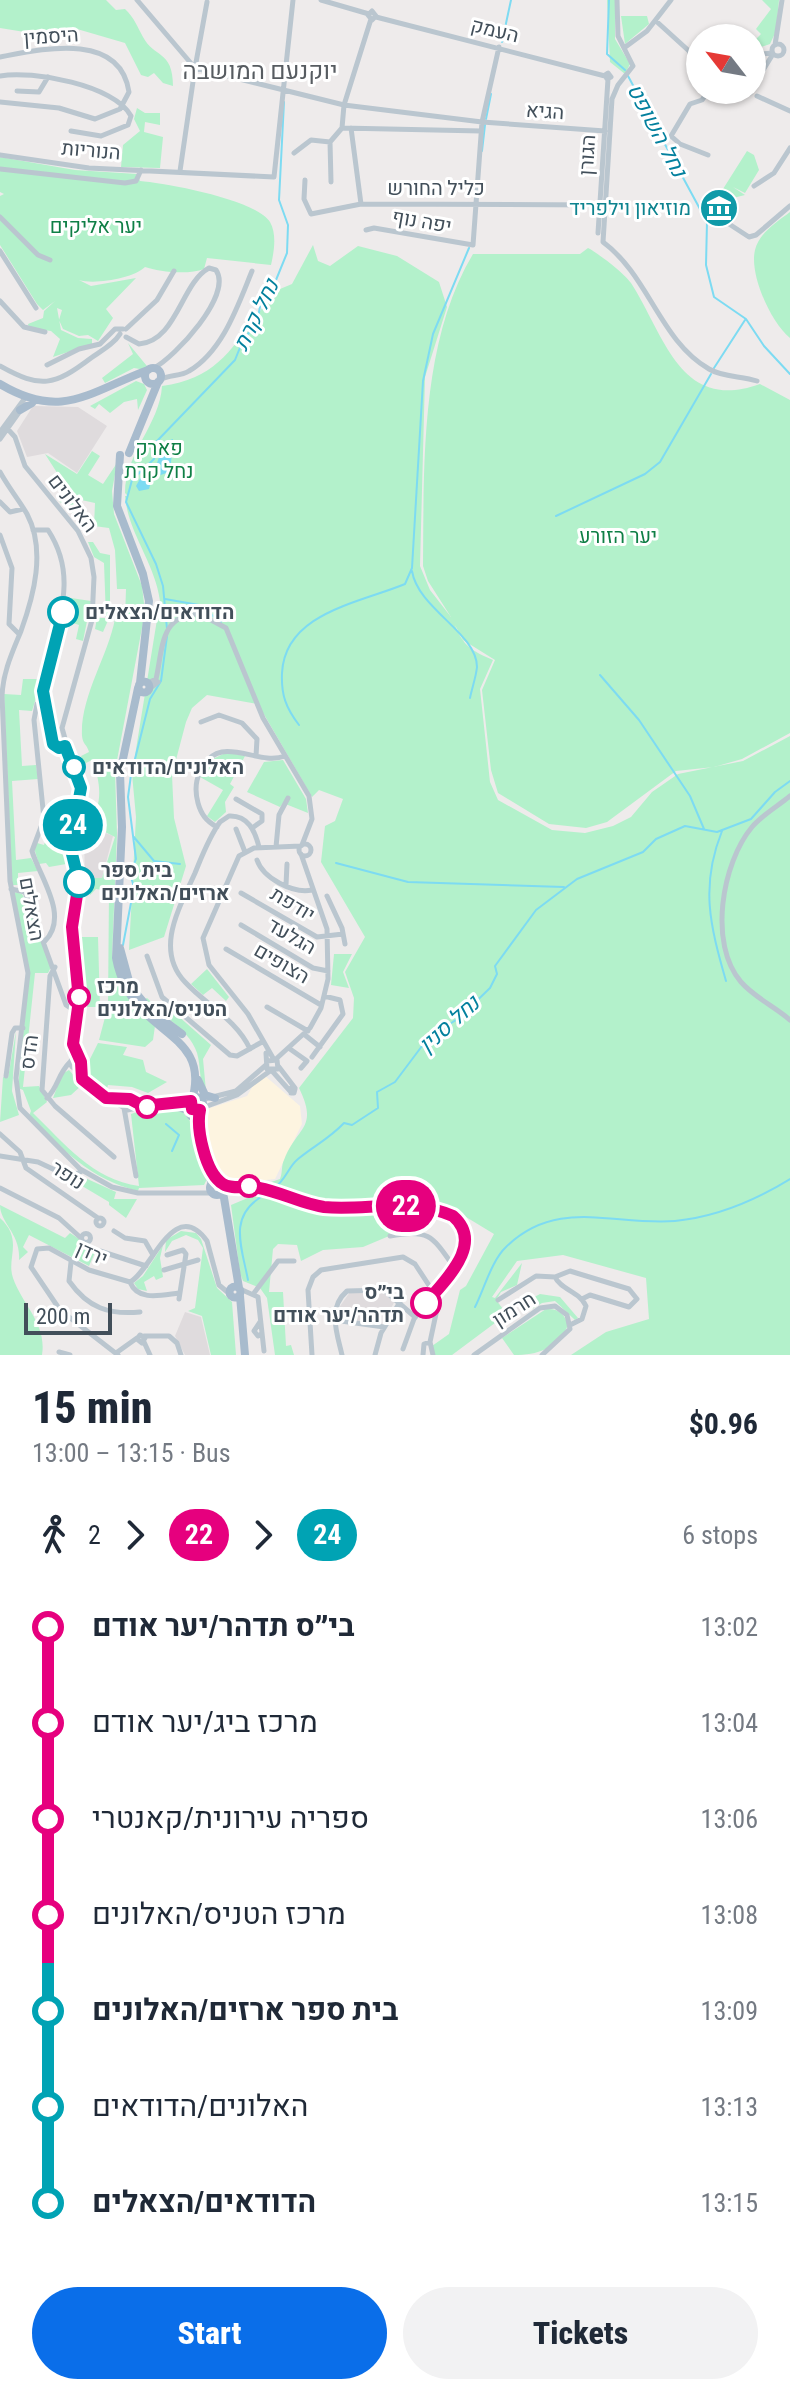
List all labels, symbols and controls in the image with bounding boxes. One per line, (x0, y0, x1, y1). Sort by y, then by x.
street label: העמק (469, 12, 521, 48)
street label: היסמין (23, 22, 79, 50)
north arrow (686, 24, 766, 104)
map controls (686, 24, 766, 104)
district label: יוקנעם המושבה (183, 57, 337, 85)
water label: נחל השופט (622, 79, 693, 183)
street label: הגיא (525, 98, 565, 124)
street label: הגורן (574, 134, 600, 176)
street label: הנוריות (60, 135, 122, 165)
street label: כליל החורש (387, 176, 485, 200)
museum icon: מוזיאון וילפריד (698, 187, 740, 229)
place label: מוזיאון וילפריד (569, 196, 691, 220)
street label: יפה נוף (390, 204, 454, 238)
park label: יער אליקים (50, 214, 142, 238)
water label: נחל קרת (228, 274, 285, 355)
park label: פארק נחל קרת (125, 436, 193, 483)
street label: האלונים (43, 469, 103, 537)
park label: יער הזורע (579, 524, 657, 548)
marker: הדודאים/הצאלים (48, 597, 78, 627)
place label: הדודאים/הצאלים (85, 600, 234, 624)
place label: האלונים/הדודאים (92, 755, 244, 779)
marker: האלונים/הדודאים (63, 756, 85, 778)
line badge: 24 (37, 799, 109, 851)
text: 24 (59, 808, 87, 841)
place label: בית ספר ארזים/האלונים (101, 858, 229, 905)
marker: בית ספר ארזים/האלונים (64, 867, 94, 897)
street label: הצאלים (15, 875, 49, 943)
street label: יודפת (267, 882, 319, 926)
street label: הגלעד (264, 913, 320, 959)
street label: הצופים (250, 938, 314, 988)
place label: מרכז הטניס/האלונים (97, 974, 227, 1021)
marker: מרכז הטניס/האלונים (68, 986, 90, 1008)
water label: נחל סנין (414, 989, 486, 1058)
street label: הדס (15, 1033, 43, 1071)
unlabelled marker (136, 1096, 158, 1118)
street label: נופר (47, 1155, 89, 1195)
unlabelled marker (238, 1175, 260, 1197)
line badge: 22 (370, 1180, 442, 1232)
text: 22 (392, 1189, 420, 1222)
street label: ירדן (72, 1236, 112, 1270)
place label: בי״ס תדהר/יער אודם (273, 1280, 404, 1327)
street label: חרמון (488, 1287, 540, 1331)
marker: בי״ס תדהר/יער אודם (411, 1288, 441, 1318)
scale bar (24, 1299, 112, 1335)
text: 200 m (36, 1304, 90, 1329)
text: 15 min (32, 1382, 152, 1434)
text: $0.96 (689, 1406, 758, 1441)
text: 13:00 – 13:15 · Bus (32, 1438, 231, 1468)
icon: walk (32, 1513, 76, 1557)
icon: forward (113, 1513, 157, 1557)
icon: forward (241, 1513, 285, 1557)
text: 22 (185, 1518, 213, 1551)
text: 24 (313, 1518, 341, 1551)
text: 2 (88, 1520, 101, 1550)
text: 6 stops (682, 1520, 758, 1550)
text: בי״ס תדהר/יער אודם (92, 1608, 355, 1643)
text: 13:02 (701, 1612, 758, 1642)
text: מרכז ביג/יער אודם (92, 1704, 318, 1739)
text: 13:04 (701, 1708, 758, 1738)
text: ספריה עירונית/קאנטרי (92, 1800, 369, 1835)
text: 13:06 (701, 1804, 758, 1834)
text: מרכז הטניס/האלונים (92, 1896, 346, 1931)
text: 13:08 (701, 1900, 758, 1930)
text: בית ספר ארזים/האלונים (92, 1992, 398, 2027)
text: 13:09 (701, 1996, 758, 2026)
text: האלונים/הדודאים (92, 2088, 308, 2123)
text: 13:13 (701, 2092, 758, 2122)
text: הדודאים/הצאלים (92, 2184, 316, 2219)
text: 13:15 (701, 2188, 758, 2218)
button: Start (32, 2287, 387, 2379)
button: Tickets (403, 2287, 758, 2379)

